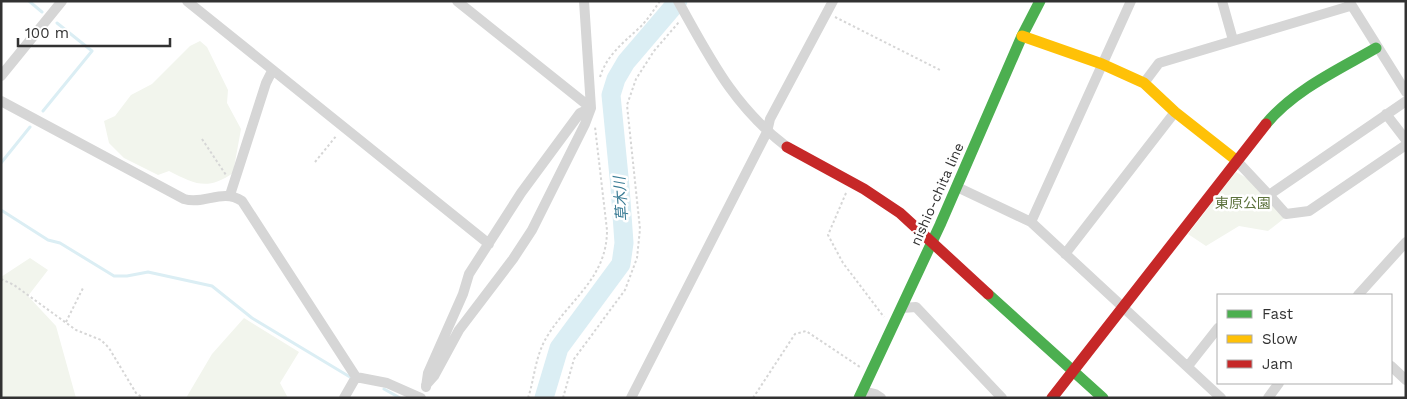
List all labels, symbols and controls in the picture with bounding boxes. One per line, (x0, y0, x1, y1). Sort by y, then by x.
scale bar (18, 15, 170, 47)
text: 100 m (25, 24, 69, 42)
street label: nishio-chita line (907, 140, 967, 248)
water label: 草木川 (610, 174, 632, 222)
park label: 東原公園 (1215, 195, 1271, 211)
legend (1217, 294, 1392, 384)
text: Fast (1262, 305, 1294, 323)
text: Slow (1262, 330, 1298, 348)
text: Jam (1262, 355, 1293, 373)

